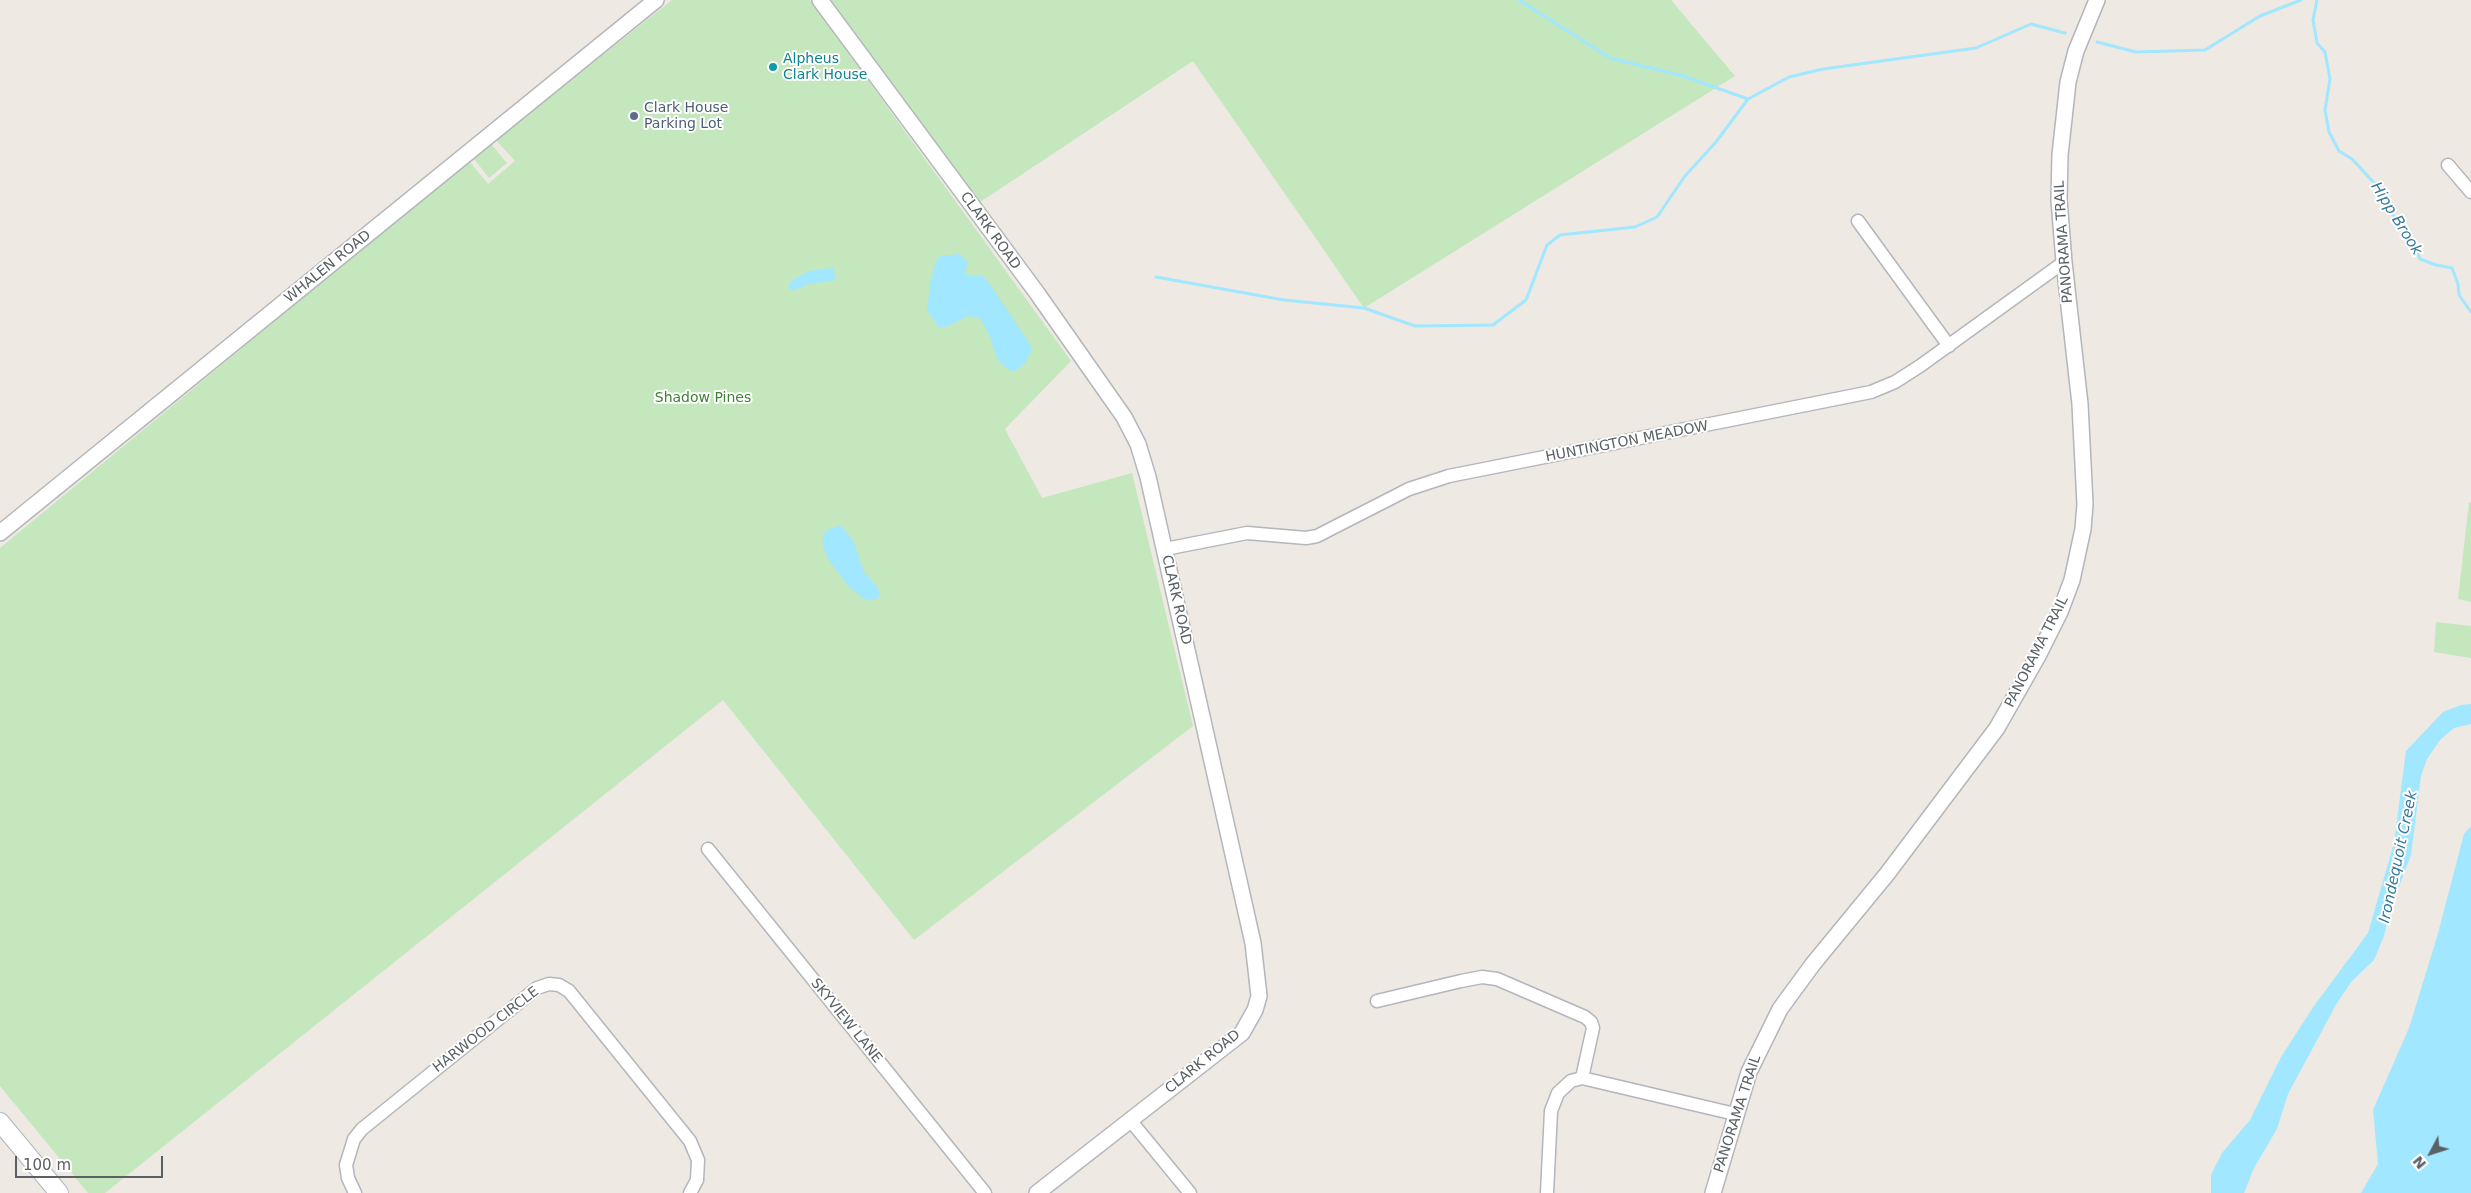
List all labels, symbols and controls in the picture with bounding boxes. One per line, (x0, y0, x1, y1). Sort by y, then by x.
place label: Alpheus Clark House (783, 51, 867, 84)
marker: Alpheus Clark House (767, 61, 779, 73)
place label: Clark House Parking Lot (644, 100, 728, 132)
marker: Clark House Parking Lot (628, 110, 640, 122)
water label: Hipp Brook (2366, 179, 2426, 259)
street label: PANORAMA TRAIL (2051, 180, 2077, 304)
street label: CLARK ROAD (956, 189, 1024, 273)
street label: WHALEN ROAD (281, 227, 375, 307)
park label: Shadow Pines (655, 390, 751, 406)
street label: HUNTINGTON MEADOW (1544, 418, 1710, 466)
street label: CLARK ROAD (1158, 553, 1194, 647)
street label: PANORAMA TRAIL (2002, 594, 2072, 710)
water label: Irondequoit Creek (2376, 789, 2422, 925)
street label: SKYVIEW LANE (807, 975, 885, 1067)
street label: HARWOOD CIRCLE (430, 983, 542, 1077)
street label: CLARK ROAD (1162, 1027, 1244, 1097)
street label: PANORAMA TRAIL (1711, 1053, 1765, 1175)
north arrow (2406, 1128, 2456, 1178)
scale bar (18, 1146, 165, 1178)
text: N (2410, 1153, 2429, 1172)
text: 100 m (23, 1156, 71, 1174)

